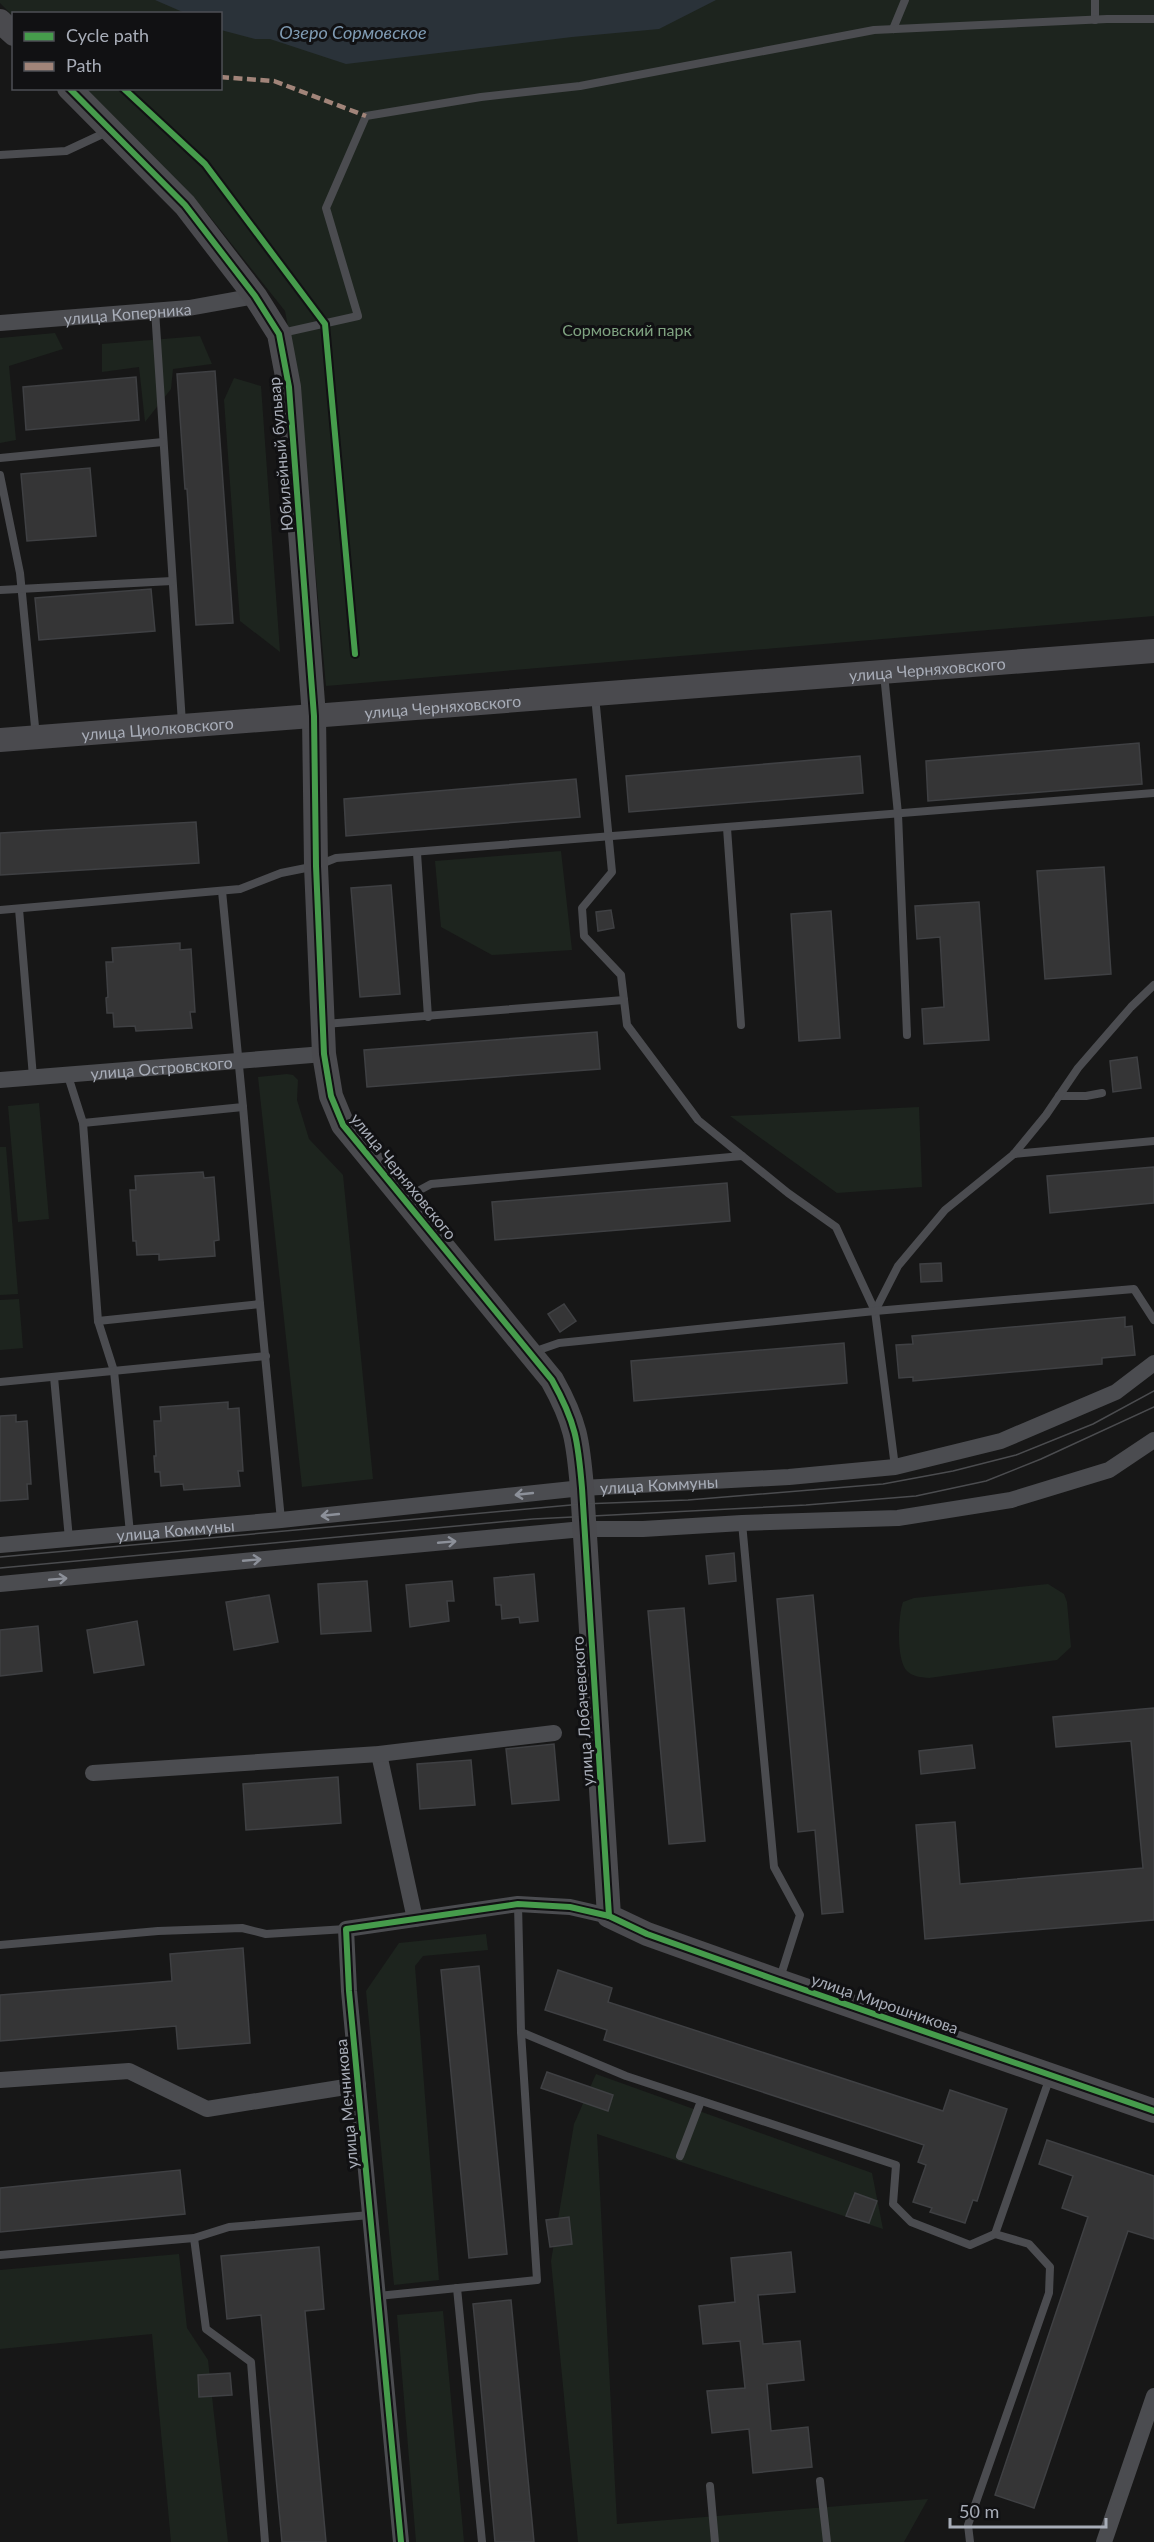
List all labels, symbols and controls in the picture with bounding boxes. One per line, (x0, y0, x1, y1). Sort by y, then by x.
legend (12, 12, 222, 90)
water label: Озеро Сормовское (279, 21, 427, 43)
text: Cycle path (66, 24, 149, 46)
text: Path (66, 54, 102, 76)
street label: улица Коперника (63, 298, 192, 327)
park label: Сормовский парк (562, 320, 692, 339)
street label: Юбилейный бульвар (264, 376, 296, 532)
street label: улица Черняховского (848, 653, 1006, 684)
street label: улица Черняховского (364, 690, 522, 721)
street label: улица Циолковского (81, 713, 234, 743)
street label: улица Островского (90, 1052, 233, 1082)
street label: улица Черняховского (347, 1109, 461, 1243)
street label: улица Коммуны (599, 1471, 719, 1497)
one-way arrow (515, 1489, 535, 1500)
one-way arrow (321, 1510, 341, 1521)
street label: улица Коммуны (115, 1515, 235, 1544)
one-way arrow (436, 1536, 456, 1547)
one-way arrow (242, 1554, 262, 1565)
one-way arrow (48, 1573, 68, 1584)
street label: улица Лобачевского (567, 1635, 597, 1787)
street label: улица Мирошникова (809, 1969, 961, 2037)
street label: улица Мечникова (331, 2038, 361, 2170)
scale bar (950, 2491, 1106, 2529)
text: 50 m (959, 2500, 999, 2522)

